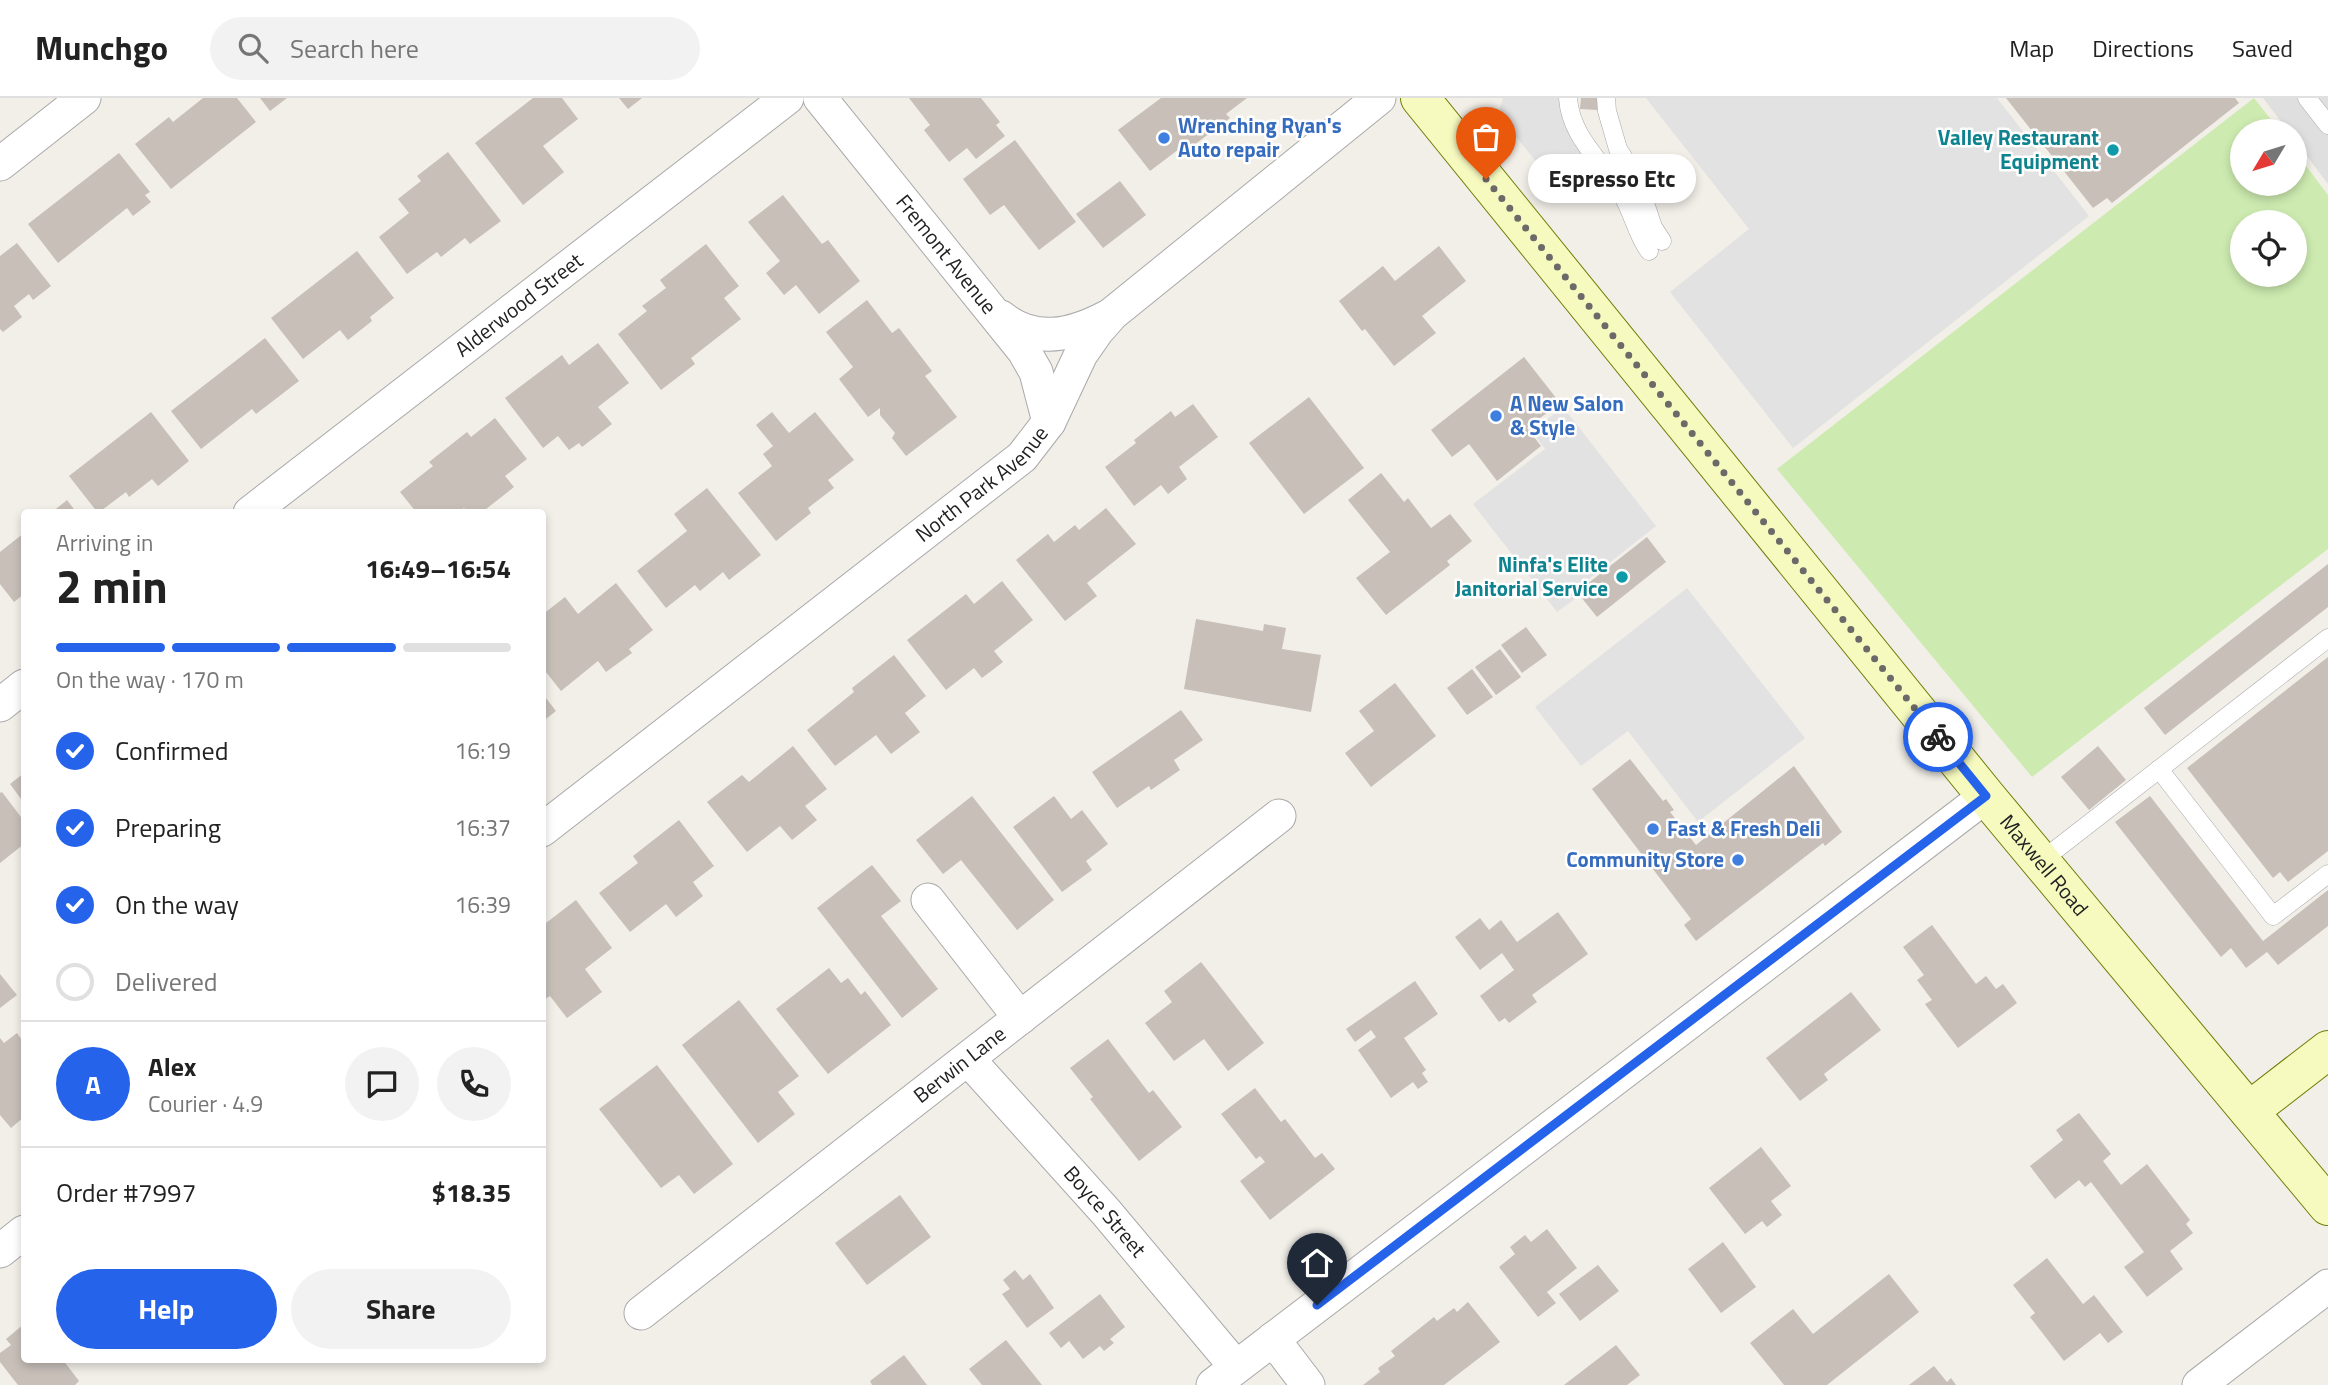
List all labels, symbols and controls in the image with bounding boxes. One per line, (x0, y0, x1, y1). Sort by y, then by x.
search box (210, 17, 700, 80)
text: Munchgo (35, 23, 168, 73)
icon: search (234, 29, 272, 67)
text: Search here (290, 29, 419, 68)
text: Map (2009, 30, 2054, 66)
text: Directions (2092, 30, 2194, 66)
text: Saved (2232, 30, 2293, 66)
pin (1456, 107, 1516, 179)
place label: Wrenching Ryan's Auto repair (1178, 109, 1342, 165)
icon: bag (1467, 118, 1505, 156)
north arrow (2230, 119, 2306, 196)
map controls (2230, 119, 2307, 287)
place label: Valley Restaurant Equipment (1938, 121, 2099, 177)
marker: Wrenching Ryan's Auto repair (1156, 130, 1172, 146)
marker: Valley Restaurant Equipment (2105, 142, 2121, 158)
callout: Espresso Etc (1528, 154, 1696, 204)
text: Espresso Etc (1549, 161, 1675, 196)
street label: Fremont Avenue (889, 187, 1005, 321)
button: locate (2230, 210, 2307, 287)
street label: Alderwood Street (448, 244, 590, 364)
place label: A New Salon & Style (1510, 387, 1624, 443)
marker: A New Salon & Style (1488, 408, 1504, 424)
street label: North Park Avenue (908, 419, 1055, 549)
text: Arriving in (56, 525, 153, 560)
place label: Ninfa's Elite Janitorial Service (1455, 548, 1608, 604)
text: 16:49–16:54 (365, 549, 511, 588)
text: 2 min (56, 551, 168, 621)
marker: Ninfa's Elite Janitorial Service (1614, 569, 1630, 585)
text: On the way · 170 m (56, 662, 244, 697)
courier (1903, 702, 1973, 772)
icon: bike (1919, 718, 1957, 756)
text: Confirmed (115, 731, 229, 770)
icon: check (56, 732, 94, 770)
text: 16:19 (454, 733, 511, 768)
street label: Maxwell Road (1993, 807, 2097, 923)
text: Preparing (115, 808, 221, 847)
icon: check (56, 809, 94, 847)
text: 16:37 (454, 810, 511, 845)
place label: Fast & Fresh Deli (1667, 812, 1821, 844)
marker: Fast & Fresh Deli (1645, 821, 1661, 837)
place label: Community Store (1566, 843, 1724, 875)
marker: Community Store (1730, 852, 1746, 868)
text: On the way (115, 885, 239, 924)
icon: check (56, 886, 94, 924)
text: 16:39 (454, 887, 511, 922)
text: Delivered (115, 962, 218, 1001)
street label: Berwin Lane (906, 1018, 1012, 1110)
text: Alex (148, 1047, 196, 1086)
button: chat (345, 1047, 419, 1121)
button: phone (437, 1047, 511, 1121)
text: A (85, 1065, 101, 1104)
text: Courier · 4.9 (148, 1086, 263, 1121)
street label: Boyce Street (1057, 1158, 1155, 1264)
text: Order #7997 (56, 1173, 196, 1212)
text: $18.35 (432, 1173, 511, 1212)
pin (1287, 1233, 1347, 1305)
icon: home (1298, 1244, 1336, 1282)
button: Help (56, 1269, 277, 1349)
button: Share (291, 1269, 511, 1349)

